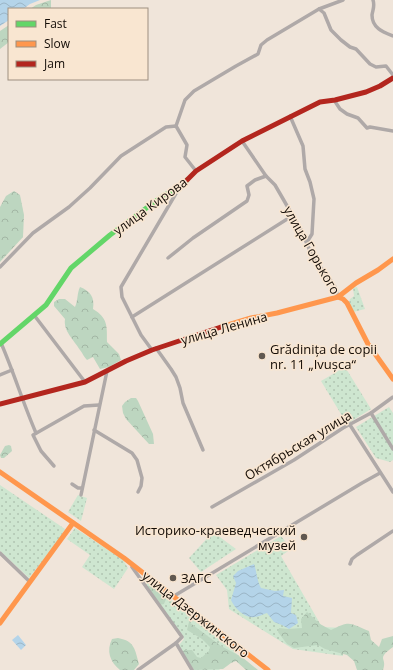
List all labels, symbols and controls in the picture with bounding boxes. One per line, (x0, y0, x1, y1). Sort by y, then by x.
legend (8, 8, 148, 80)
text: Fast (44, 15, 67, 32)
text: Slow (44, 35, 71, 52)
text: Jam (43, 55, 65, 72)
street label: улица Кирова (109, 173, 191, 239)
street label: улица Горького (279, 203, 345, 298)
street label: улица Ленина (179, 307, 269, 349)
place label: Grădinița de copii nr. 11 „Ivușca“ (270, 340, 377, 373)
marker: Grădinița de copii nr. 11 „Ivușca“ (257, 351, 267, 361)
street label: Октябрьская улица (241, 406, 355, 484)
place label: Историко-краеведческий музей (135, 521, 296, 554)
marker: Историко-краеведческий музей (299, 532, 309, 542)
street label: улица Дзержинского (139, 566, 254, 662)
place label: ЗАГС (181, 569, 212, 587)
marker: ЗАГС (168, 573, 178, 583)

